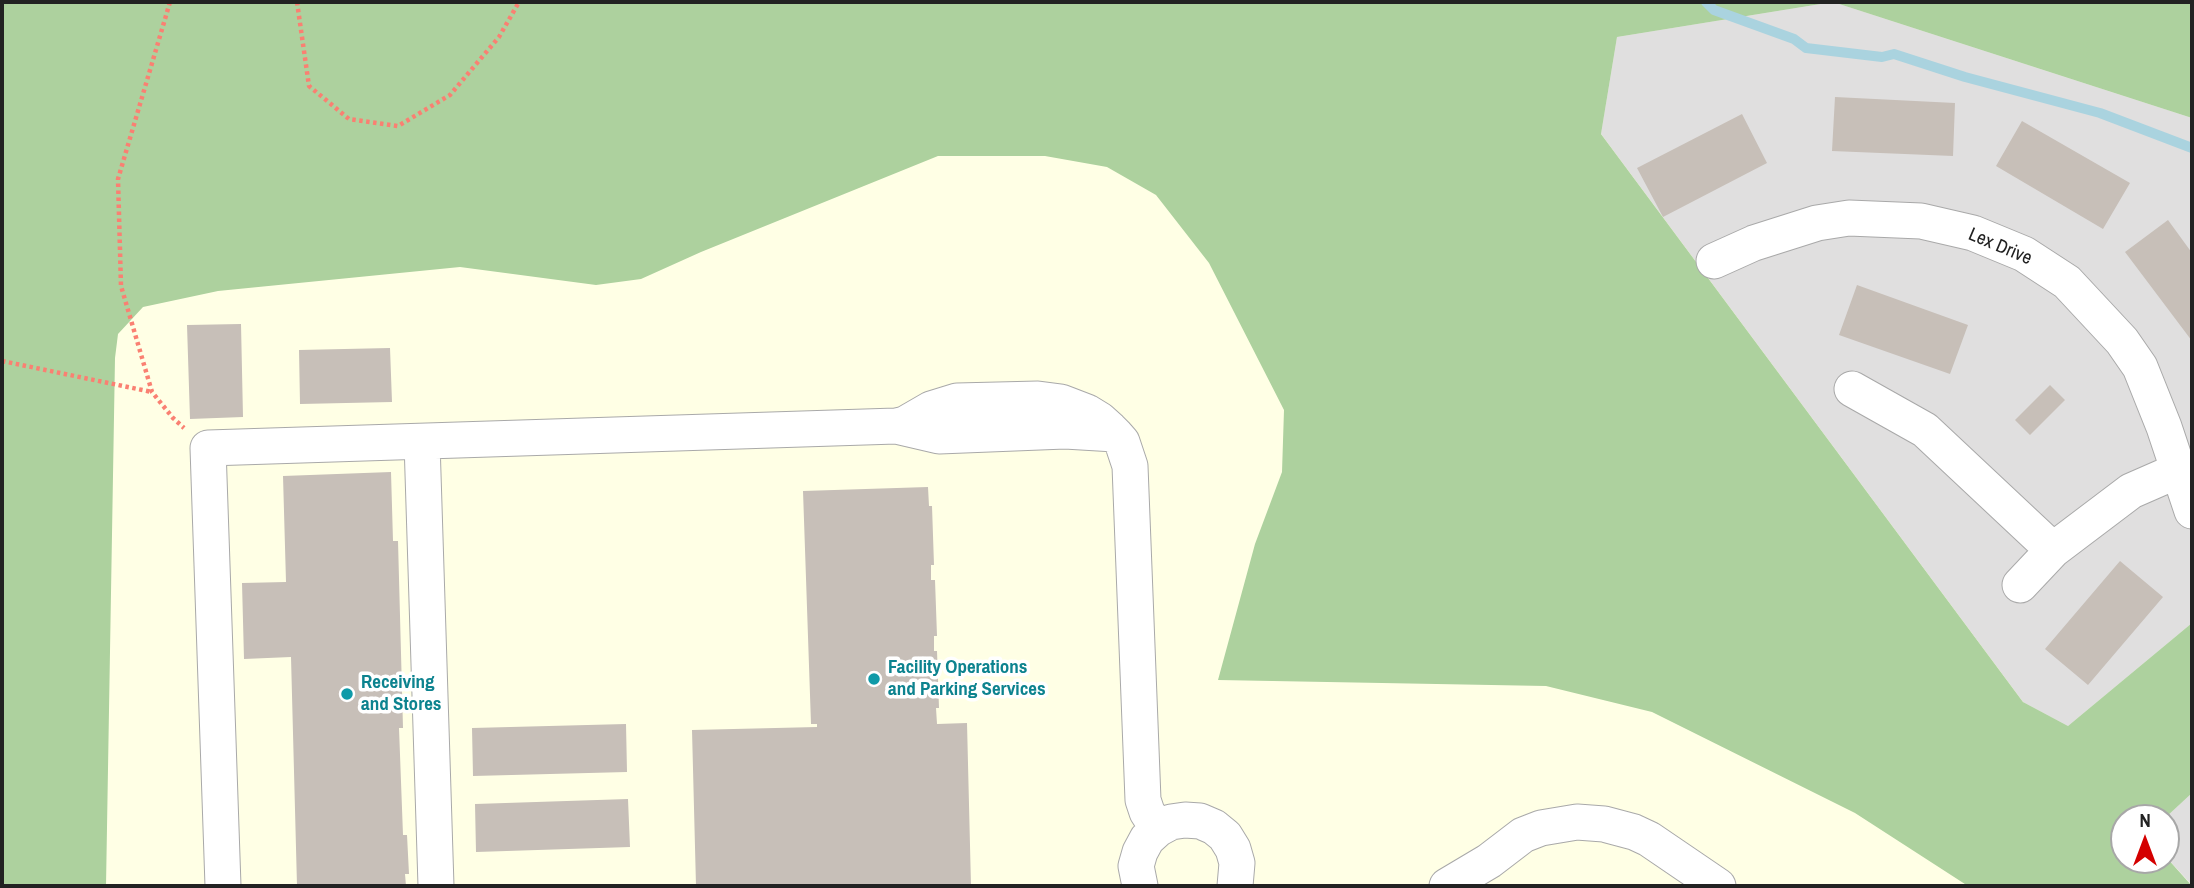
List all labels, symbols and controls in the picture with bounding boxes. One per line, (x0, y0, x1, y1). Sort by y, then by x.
street label: Lex Drive (1965, 223, 2035, 271)
place label: Facility Operations and Parking Services (888, 657, 1046, 701)
marker: Facility Operations and Parking Services (866, 671, 882, 687)
place label: Receiving and Stores (361, 672, 442, 716)
marker: Receiving and Stores (339, 686, 355, 702)
north arrow (2110, 804, 2180, 874)
text: N (2139, 807, 2151, 833)

